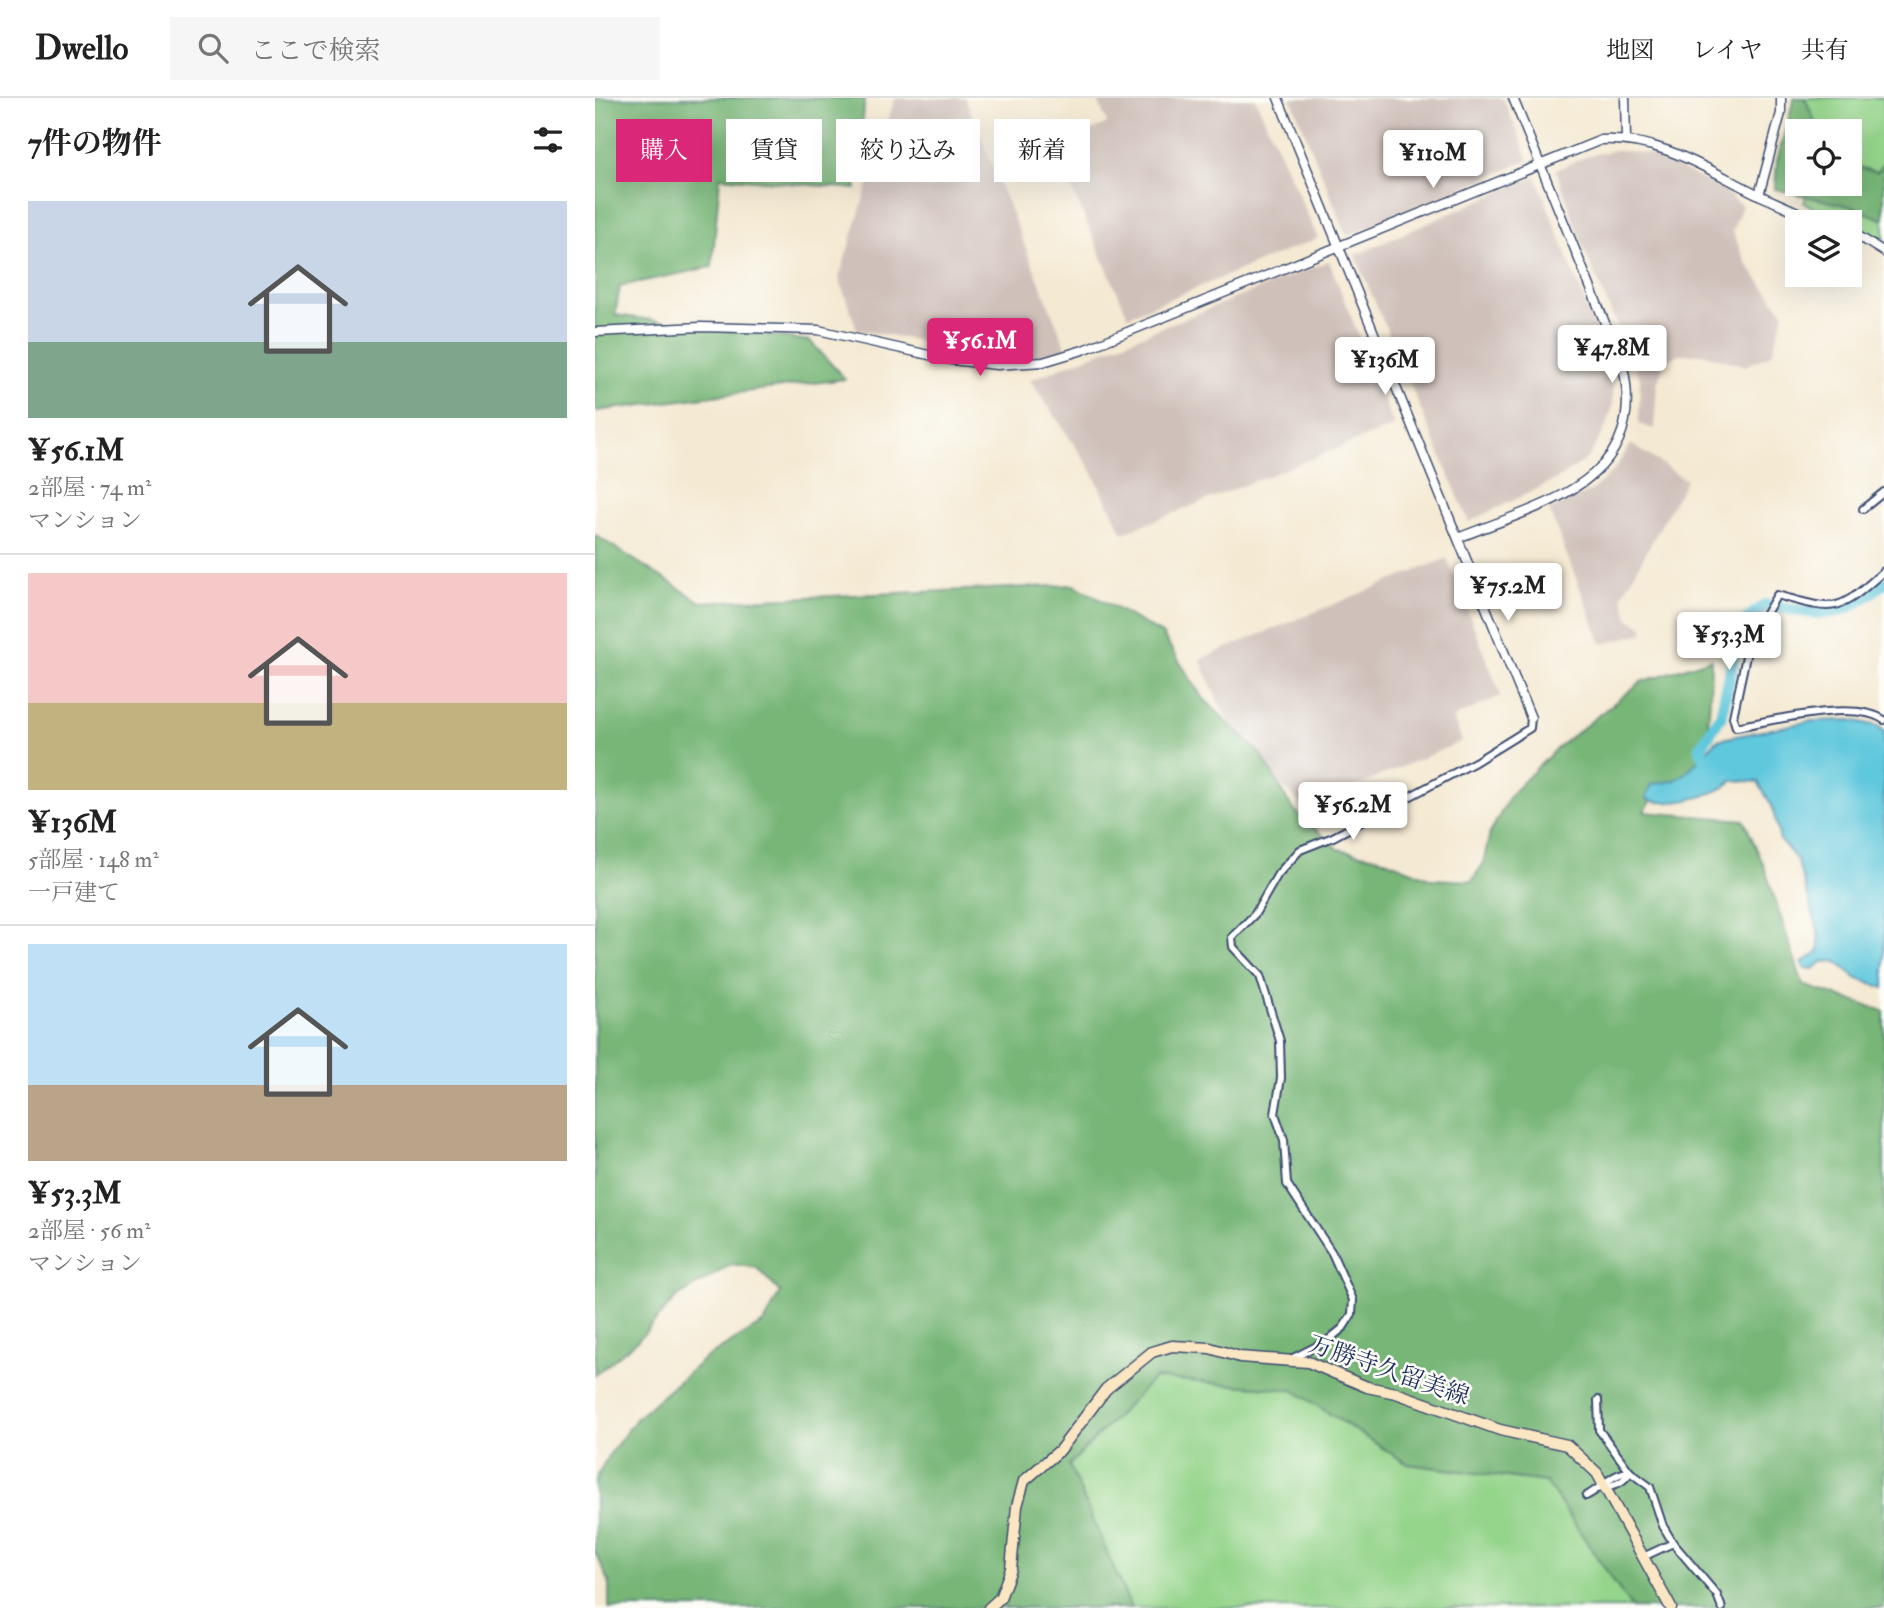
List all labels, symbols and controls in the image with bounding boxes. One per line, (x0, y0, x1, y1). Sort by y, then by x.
search box (170, 17, 660, 80)
text: Dwello (35, 28, 128, 69)
icon: search (194, 29, 232, 67)
text: ここで検索 (250, 35, 380, 67)
text: 地図 (1606, 35, 1654, 66)
text: レイヤ (1692, 35, 1763, 66)
text: 共有 (1801, 35, 1849, 66)
chip: 購入 (616, 119, 712, 182)
chip: 賃貸 (726, 119, 822, 182)
chip: 絞り込み (836, 119, 980, 182)
chip: 新着 (994, 119, 1090, 182)
map controls (1785, 119, 1862, 287)
button: locate (1785, 119, 1862, 196)
icon: filters (529, 121, 567, 159)
text: 7件の物件 (28, 125, 162, 162)
pin: ¥110M (1384, 130, 1482, 190)
text: ¥110M (1399, 138, 1467, 167)
button: layers (1785, 210, 1862, 287)
icon: home (235, 246, 361, 372)
pin: ¥56.1M (923, 318, 1037, 378)
text: ¥56.1M (943, 326, 1017, 355)
pin: ¥47.8M (1555, 326, 1669, 385)
text: ¥47.8M (1574, 333, 1650, 362)
pin: ¥136M (1336, 338, 1434, 397)
text: ¥136M (1351, 345, 1419, 374)
text: ¥56.1M (28, 432, 124, 469)
text: 2部屋 · 74 m² (28, 473, 151, 502)
text: マンション (28, 506, 142, 535)
pin: ¥75.2M (1451, 564, 1565, 623)
text: ¥75.2M (1470, 571, 1546, 600)
pin: ¥53.3M (1672, 612, 1786, 672)
icon: home (235, 618, 361, 744)
text: ¥53.3M (1693, 620, 1765, 649)
pin: ¥56.2M (1296, 782, 1410, 842)
text: ¥56.2M (1314, 790, 1392, 819)
text: ¥136M (28, 804, 117, 841)
text: 5部屋 · 148 m² (28, 845, 159, 874)
text: 一戸建て (28, 878, 120, 907)
icon: home (235, 989, 361, 1115)
text: ¥53.3M (28, 1175, 122, 1212)
text: 2部屋 · 56 m² (28, 1216, 151, 1245)
text: マンション (28, 1249, 142, 1278)
street label: 万勝寺久留美線 (1304, 1328, 1473, 1412)

